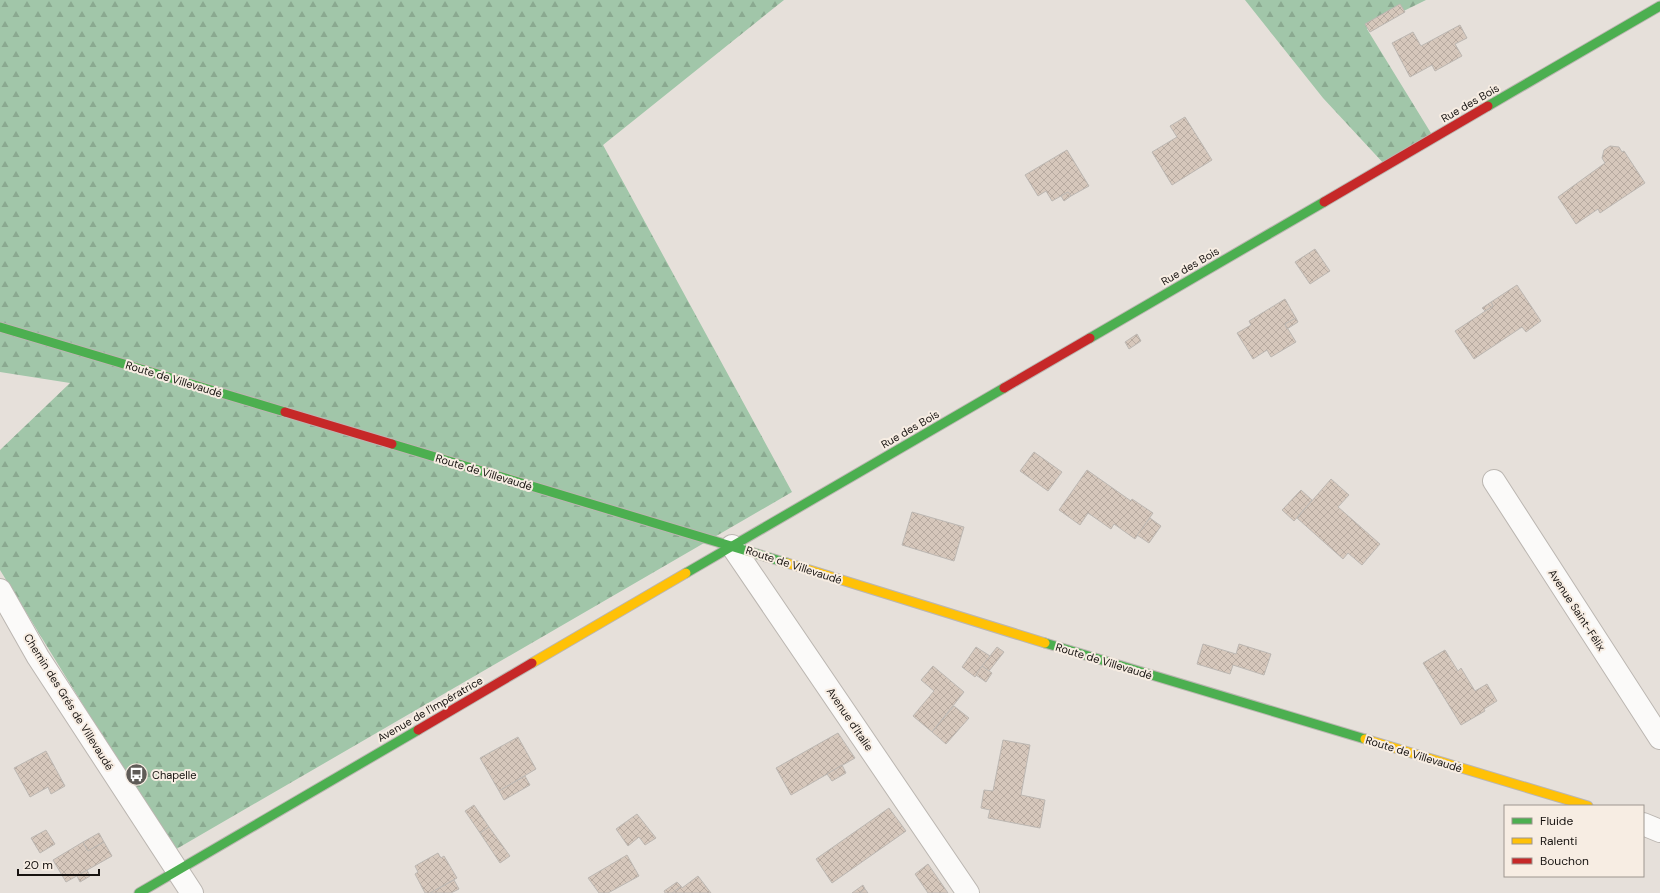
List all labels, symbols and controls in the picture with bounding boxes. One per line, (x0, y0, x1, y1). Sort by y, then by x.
street label: Rue des Bois (1438, 81, 1502, 125)
street label: Rue des Bois (1158, 244, 1222, 288)
street label: Route de Villevaudé (124, 358, 224, 400)
street label: Rue des Bois (878, 407, 942, 451)
street label: Route de Villevaudé (434, 451, 534, 493)
street label: Route de Villevaudé (744, 543, 844, 587)
street label: Avenue Saint-Félix (1545, 567, 1609, 654)
street label: Chemin des Grés de Villevaudé (21, 631, 117, 773)
street label: Route de Villevaudé (1054, 640, 1154, 682)
street label: Avenue de l'Impératrice (375, 673, 485, 745)
street label: Avenue d'Italie (824, 685, 876, 753)
street label: Route de Villevaudé (1364, 733, 1464, 775)
bus stop icon: Chapelle (123, 762, 149, 788)
place label: Chapelle (152, 768, 196, 782)
legend (1504, 805, 1644, 877)
text: Fluide (1540, 813, 1573, 829)
text: Ralenti (1540, 833, 1578, 849)
scale bar (18, 851, 99, 877)
text: Bouchon (1540, 853, 1589, 869)
text: 20 m (24, 857, 53, 873)

